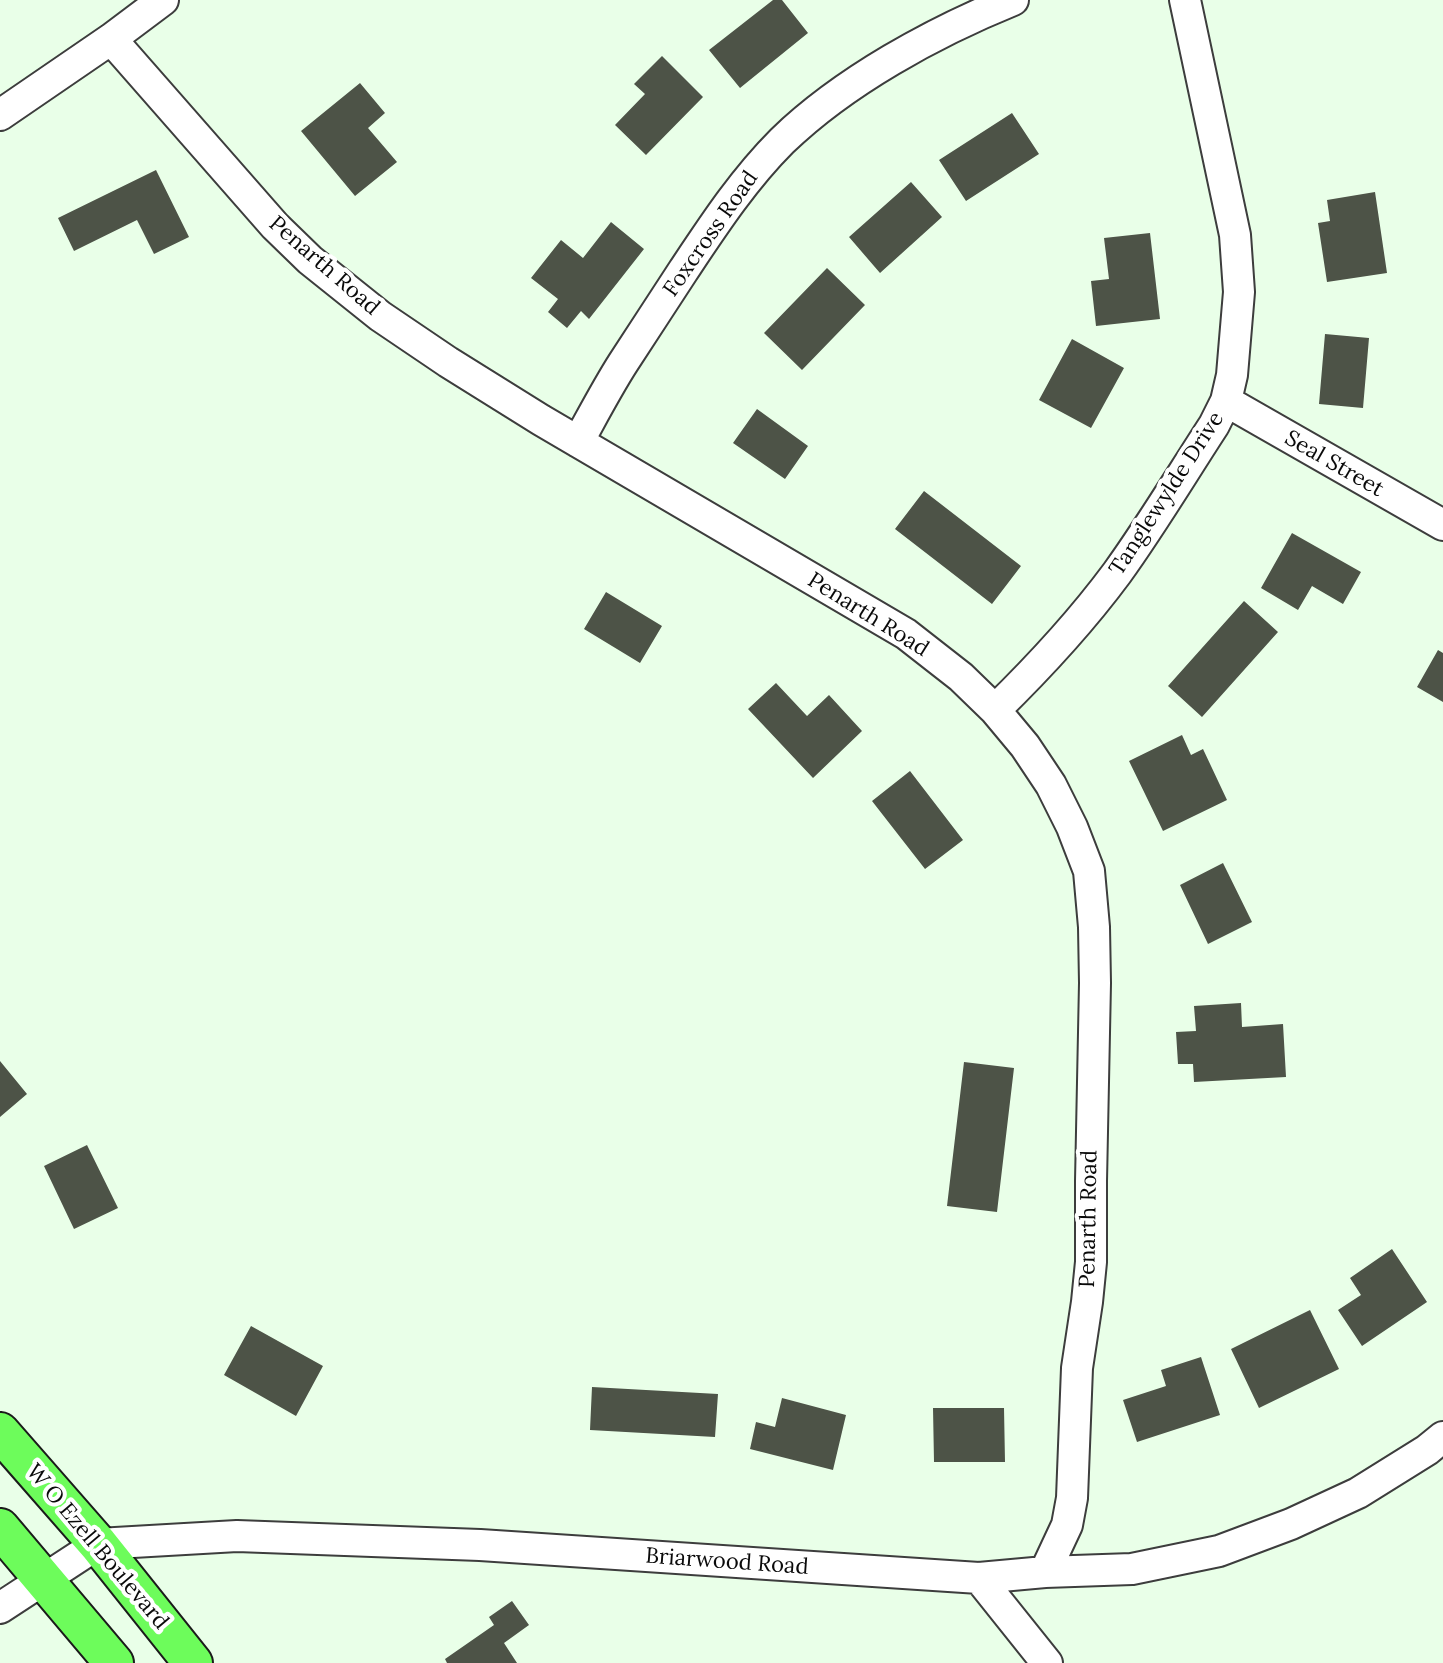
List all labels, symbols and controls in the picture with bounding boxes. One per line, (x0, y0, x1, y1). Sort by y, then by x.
street label: Foxcross Road (658, 166, 764, 302)
street label: Penarth Road (263, 211, 385, 321)
street label: Tanglewylde Drive (1104, 407, 1230, 581)
street label: Seal Street (1280, 425, 1388, 503)
street label: Penarth Road (803, 567, 933, 663)
street label: Penarth Road (1075, 1150, 1103, 1288)
street label: W O Ezell Boulevard (20, 1459, 174, 1635)
street label: Briarwood Road (645, 1543, 809, 1581)

